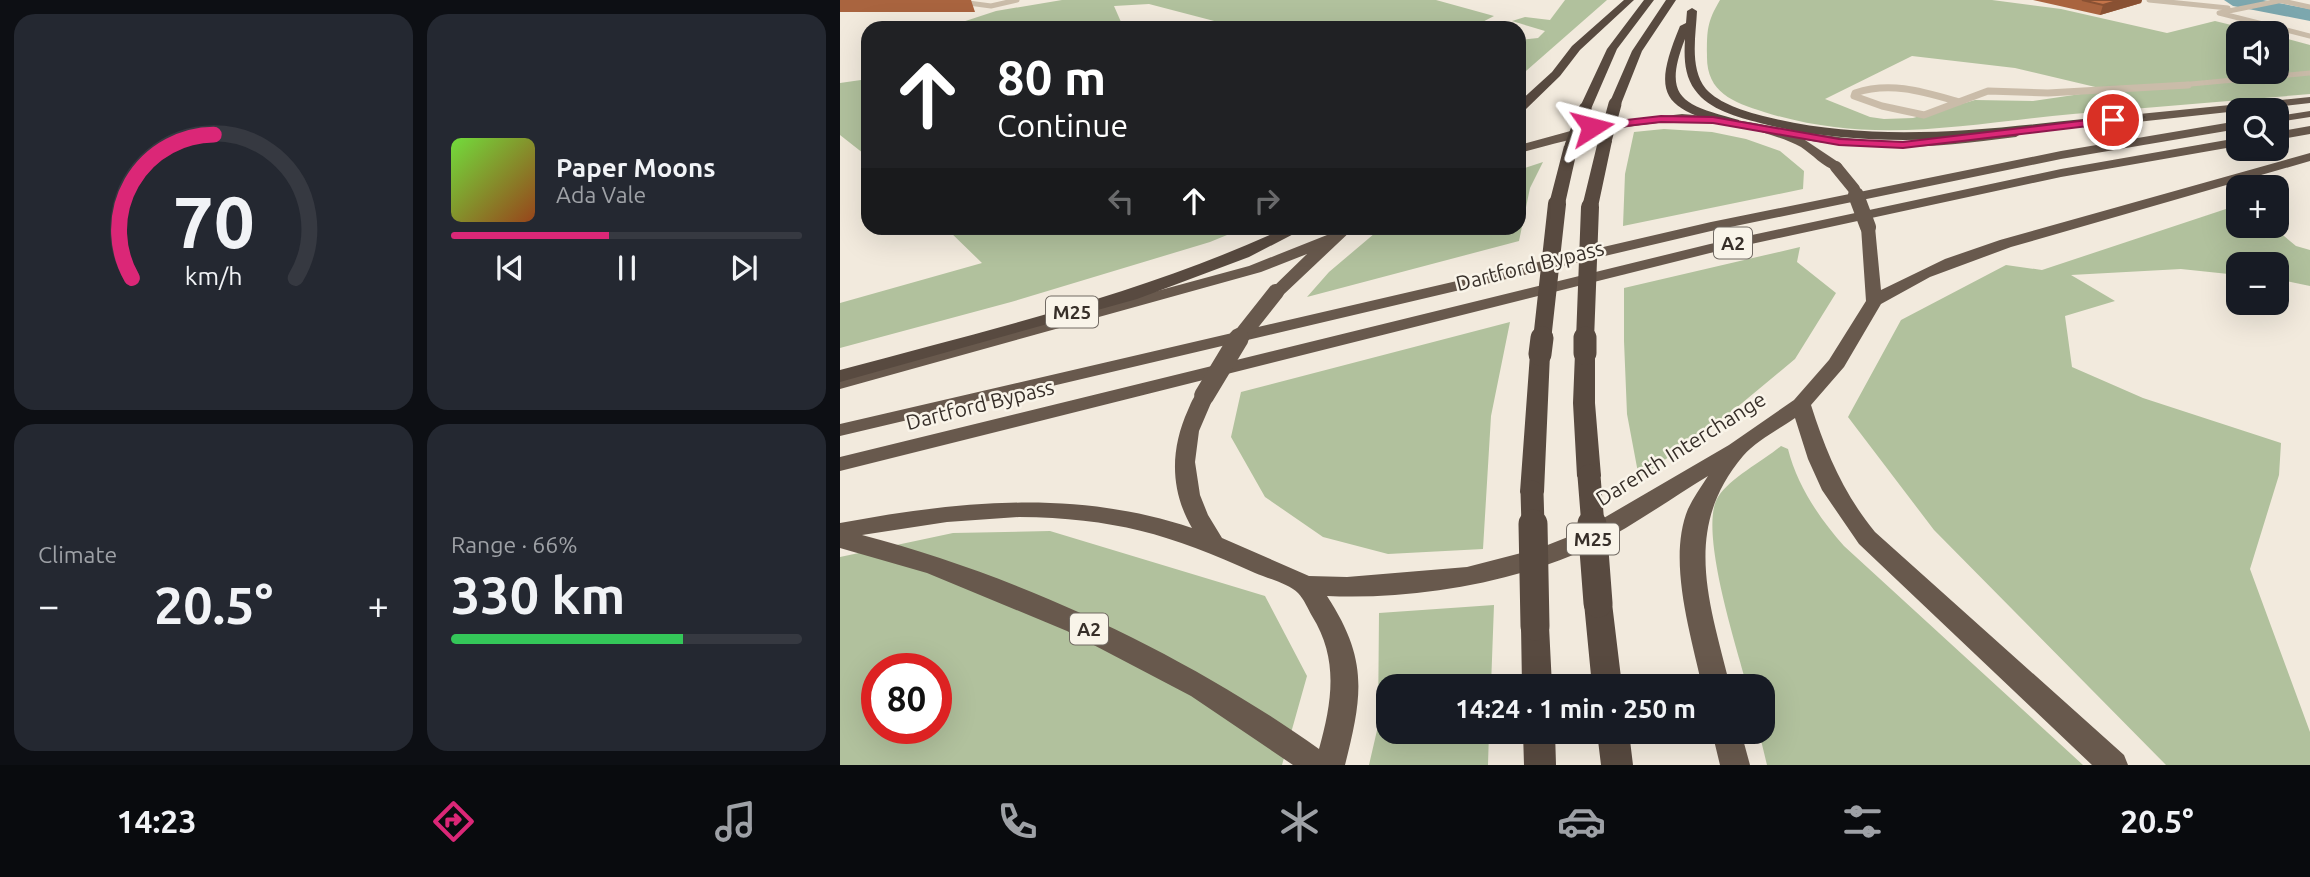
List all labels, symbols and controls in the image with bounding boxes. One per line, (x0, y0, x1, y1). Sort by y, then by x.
map controls (2226, 21, 2289, 315)
button: sound (2226, 21, 2289, 84)
icon: ahead (882, 49, 973, 140)
text: 80 m (997, 49, 1106, 104)
position arrow (1555, 90, 1629, 164)
pin (2083, 90, 2143, 150)
button: search (2226, 98, 2289, 161)
icon: arrive (2094, 101, 2132, 139)
text: Continue (997, 107, 1128, 143)
text: Paper Moons (556, 153, 715, 182)
button: + (2226, 175, 2289, 238)
text: 70 (172, 181, 255, 263)
text: Ada Vale (556, 182, 646, 207)
icon: left (1102, 182, 1140, 220)
icon: ahead (1175, 182, 1213, 220)
icon: right (1248, 182, 1286, 220)
road number: A2 (1714, 228, 1752, 258)
street label: Dartford Bypass (1453, 235, 1606, 295)
icon: previous (491, 249, 529, 287)
icon: pause (608, 249, 646, 287)
icon: next (725, 249, 763, 287)
button: − (2226, 252, 2289, 315)
text: km/h (185, 262, 242, 290)
road number: M25 (1046, 296, 1098, 328)
street label: Dartford Bypass (903, 374, 1056, 434)
street label: Darenth Interchange (1591, 386, 1770, 510)
road number: M25 (1567, 524, 1619, 554)
text: Range · 66% (451, 532, 578, 557)
text: Climate (38, 542, 117, 567)
text: 330 km (451, 566, 625, 624)
text: 20.5° (154, 576, 273, 634)
text: − (38, 584, 59, 626)
text: + (368, 584, 389, 626)
road number: A2 (1070, 614, 1108, 644)
speed limit sign: 80 (861, 653, 952, 744)
text: 14:24 · 1 min · 250 m (1455, 694, 1696, 723)
icon: directions (429, 797, 478, 846)
icon: music (711, 797, 760, 846)
icon: phone (993, 797, 1042, 846)
icon: climate (1275, 797, 1324, 846)
icon: car (1557, 797, 1606, 846)
icon: filters (1838, 797, 1887, 846)
text: 14:23 (116, 803, 196, 839)
text: 20.5° (2120, 803, 2193, 839)

